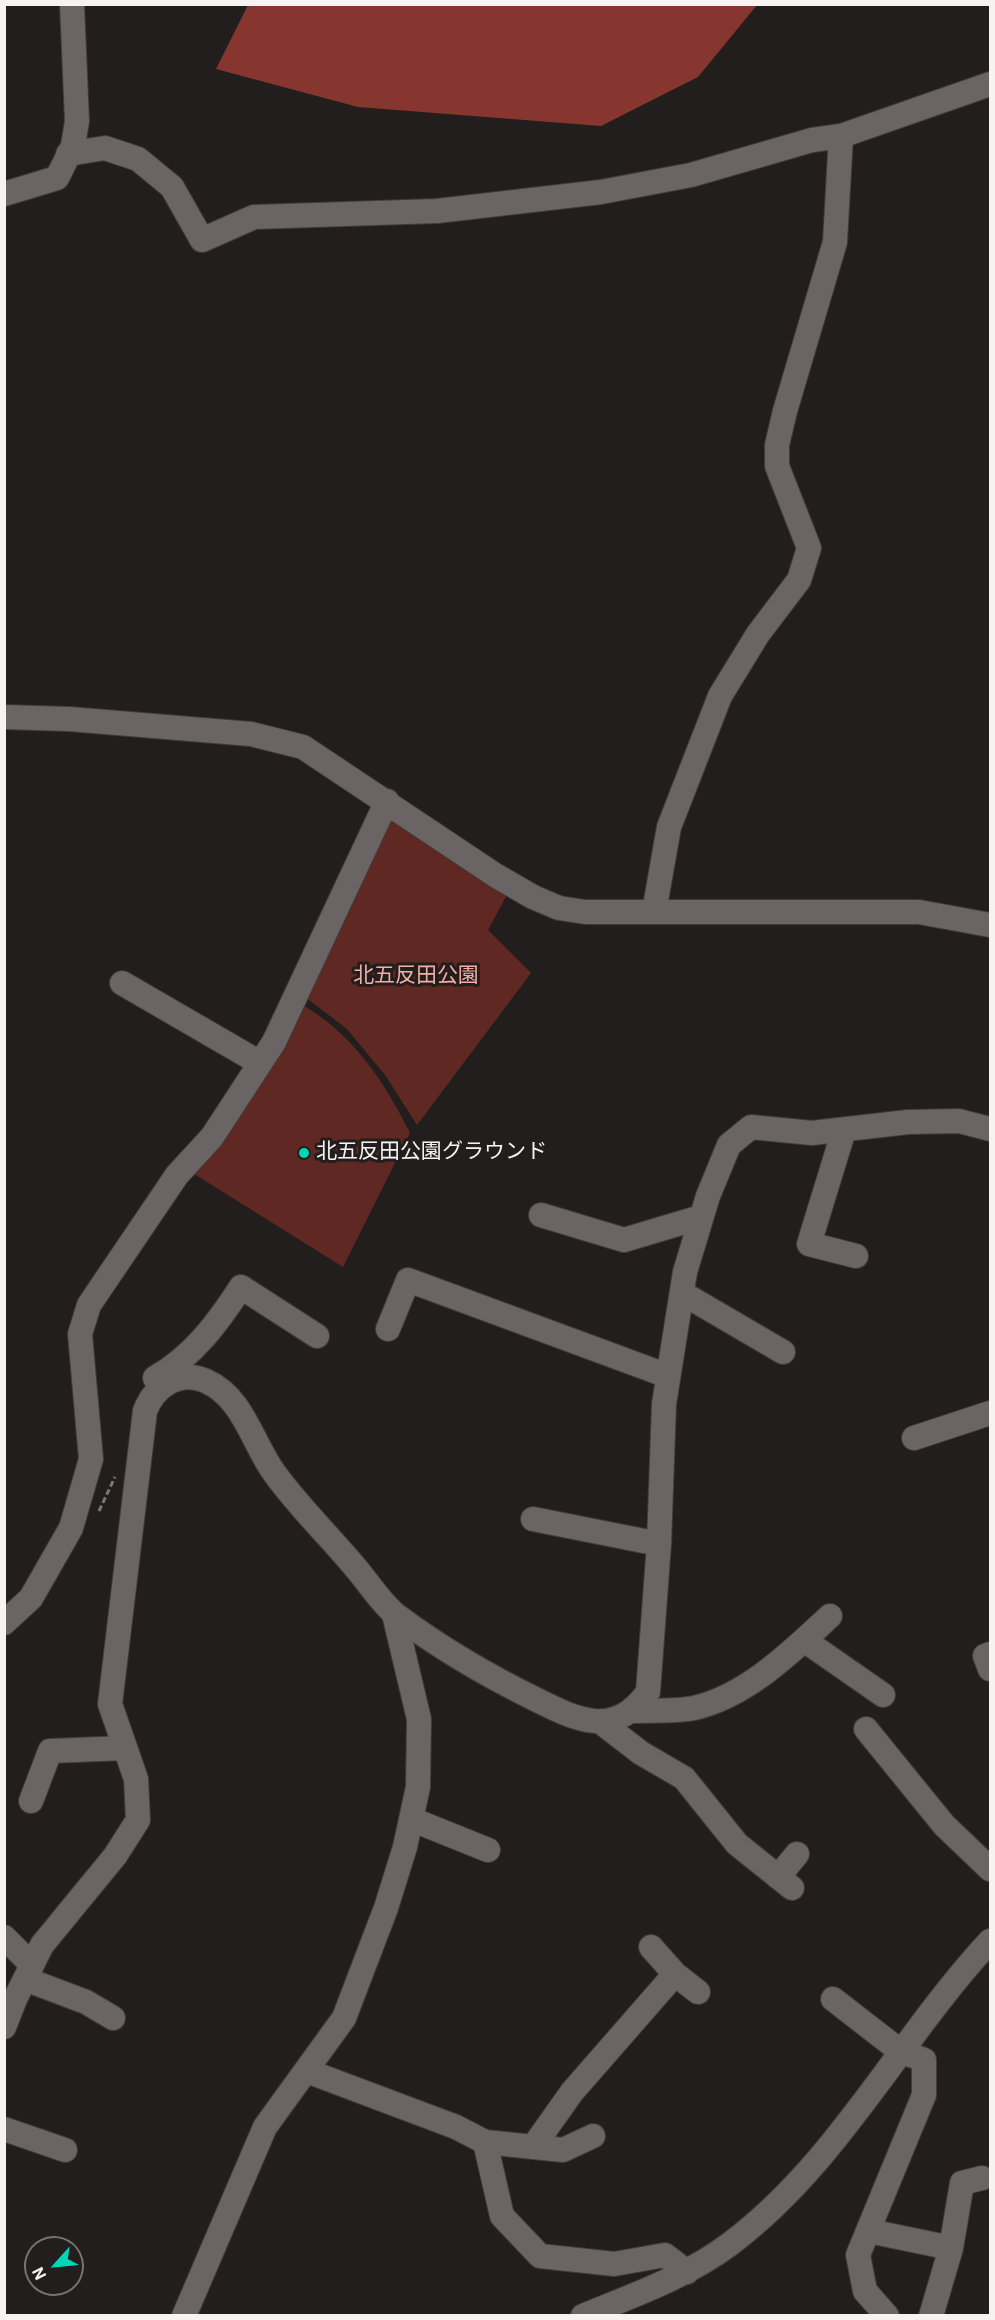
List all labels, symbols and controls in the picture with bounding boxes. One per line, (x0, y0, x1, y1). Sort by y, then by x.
park label: 北五反田公園 (353, 964, 479, 990)
place label: 北五反田公園グラウンド (316, 1140, 547, 1166)
marker: 北五反田公園グラウンド (297, 1146, 311, 1160)
north arrow (24, 2236, 84, 2296)
text: N (28, 2264, 50, 2283)

